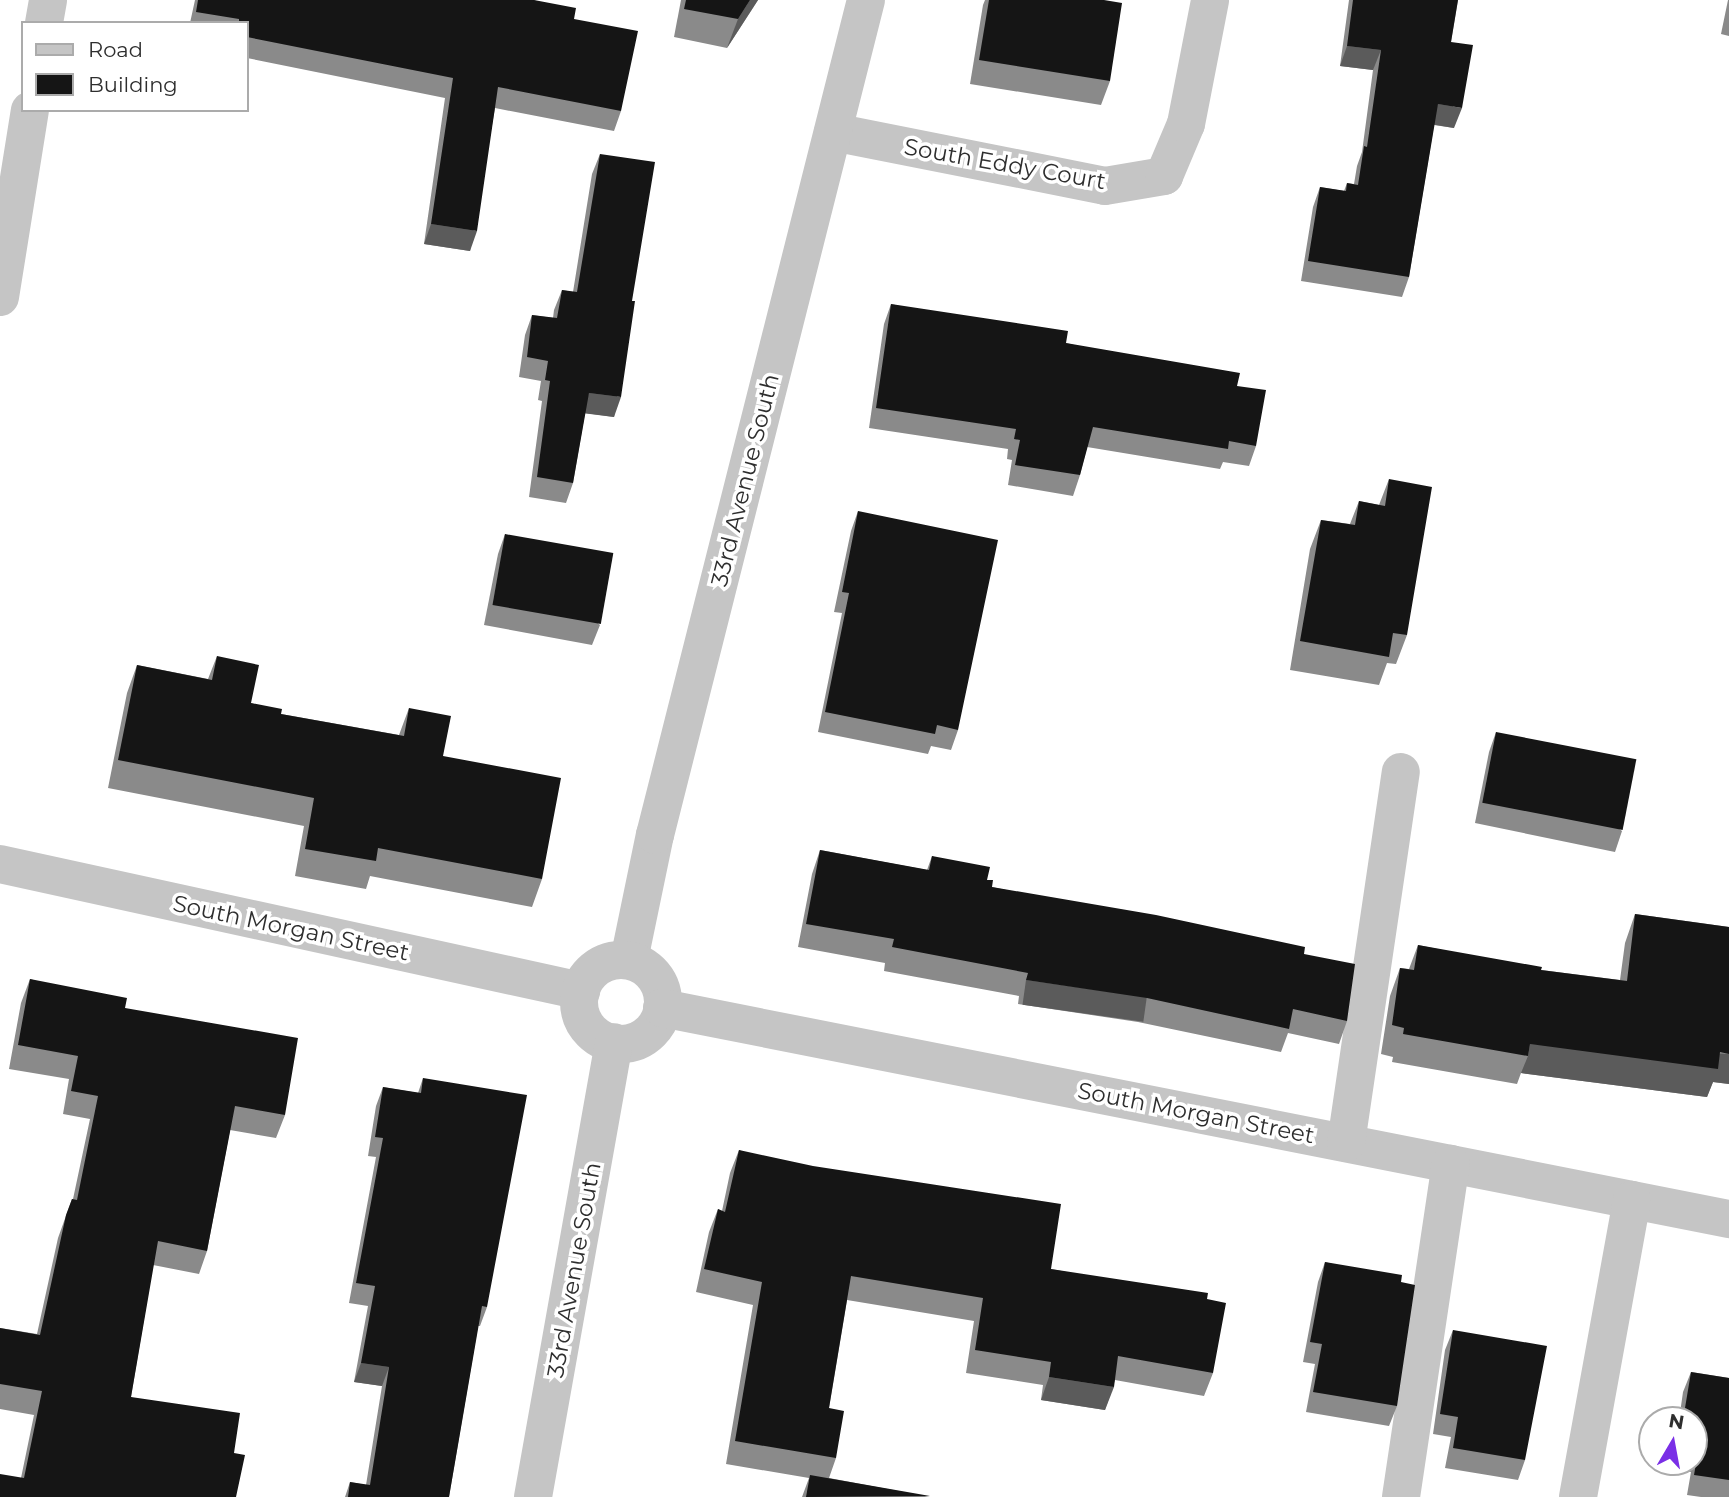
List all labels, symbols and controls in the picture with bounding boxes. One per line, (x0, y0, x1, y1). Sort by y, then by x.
legend (21, 21, 248, 112)
text: Road (88, 37, 143, 62)
text: Building (88, 72, 178, 97)
street label: South Eddy Court (902, 133, 1108, 195)
street label: 33rd Avenue South (705, 371, 785, 589)
street label: South Morgan Street (170, 889, 412, 967)
street label: South Morgan Street (1075, 1076, 1317, 1150)
street label: 33rd Avenue South (541, 1160, 607, 1380)
north arrow (1638, 1406, 1708, 1476)
text: N (1667, 1409, 1686, 1434)

